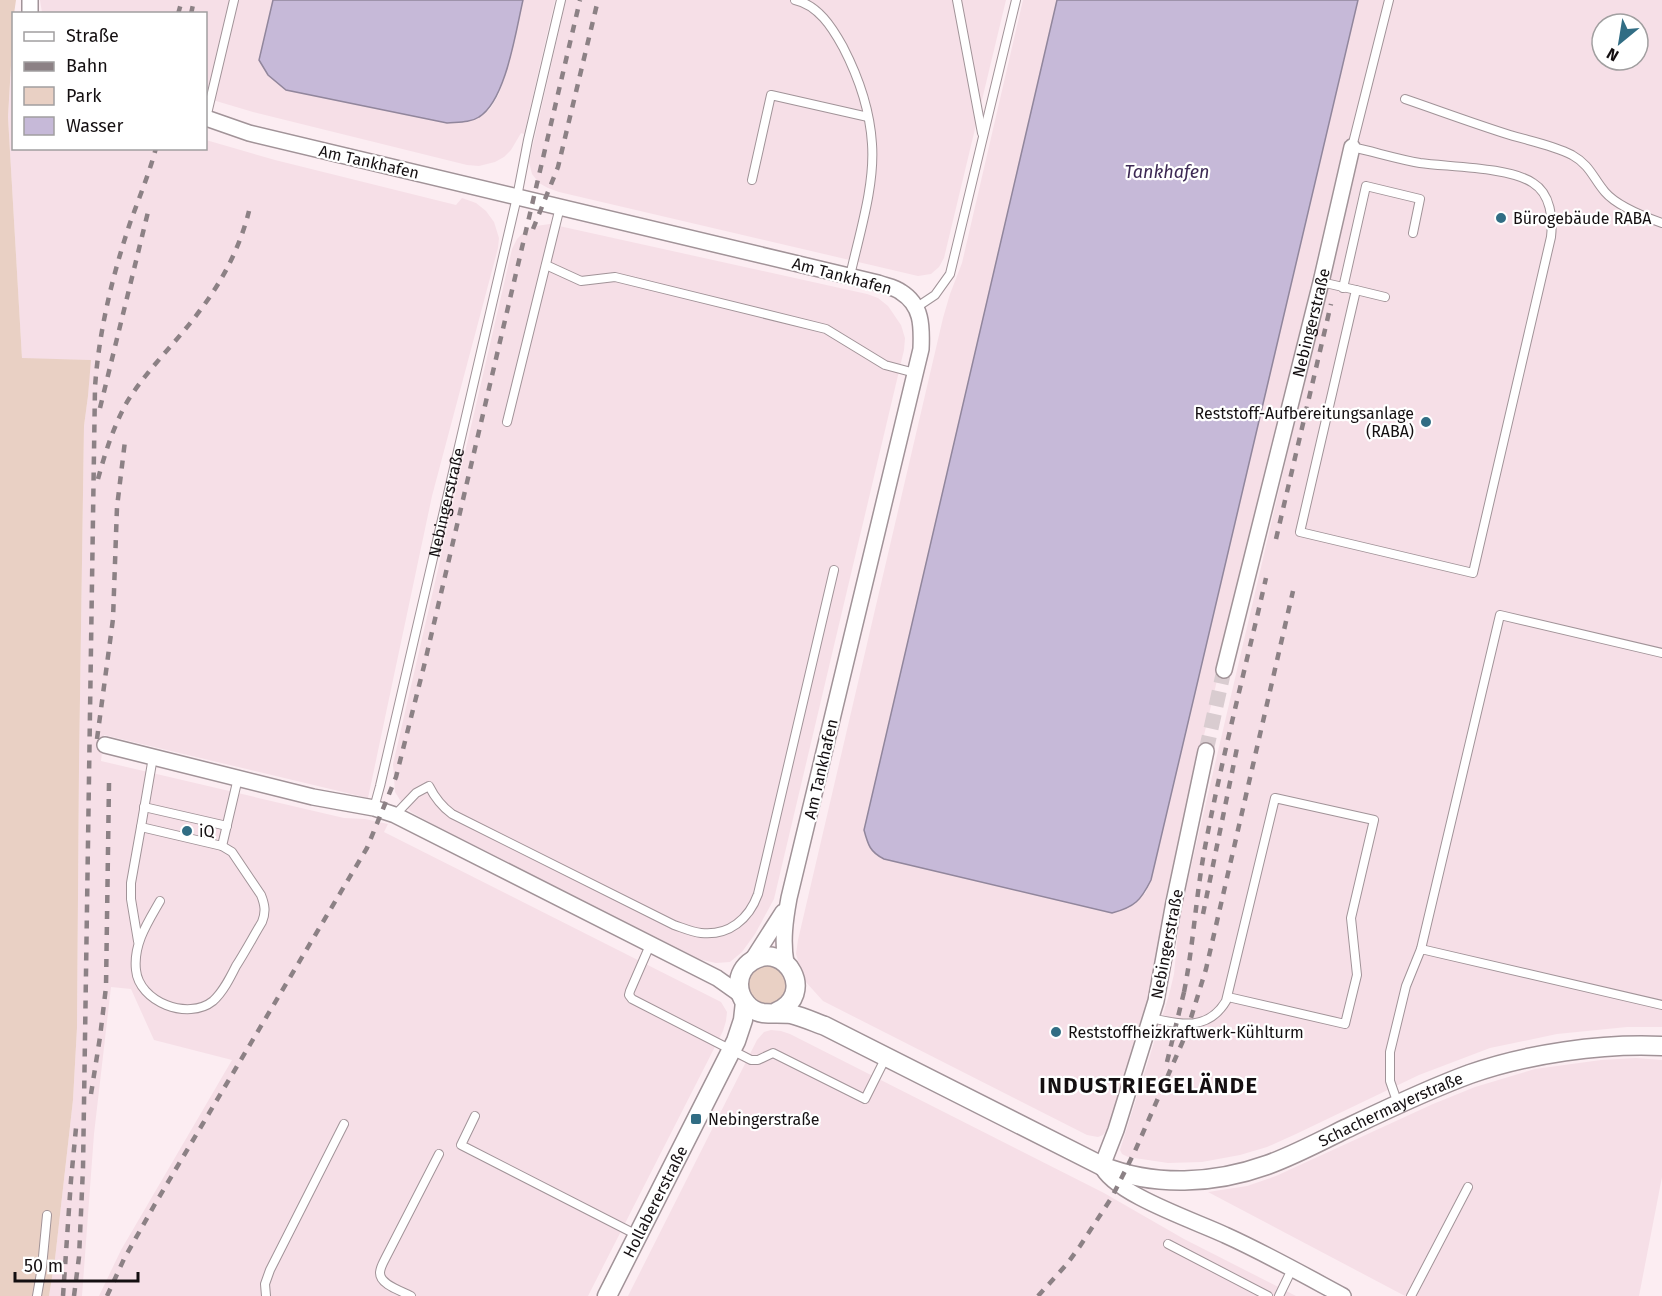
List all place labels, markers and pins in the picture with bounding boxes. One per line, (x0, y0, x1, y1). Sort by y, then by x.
place label: Bürogebäude RABA (1513, 209, 1652, 228)
marker: Bürogebäude RABA (1494, 211, 1508, 225)
place label: Reststoff-Aufbereitungsanlage (RABA) (1195, 404, 1414, 441)
marker: Reststoff-Aufbereitungsanlage (RABA) (1419, 415, 1433, 429)
place label: iQ (199, 822, 215, 841)
marker: iQ (180, 824, 194, 838)
place label: Reststoffheizkraftwerk-Kühlturm (1068, 1023, 1304, 1042)
marker: Reststoffheizkraftwerk-Kühlturm (1049, 1025, 1063, 1039)
place label: Nebingerstraße (708, 1110, 820, 1129)
marker: Nebingerstraße (689, 1112, 703, 1126)

